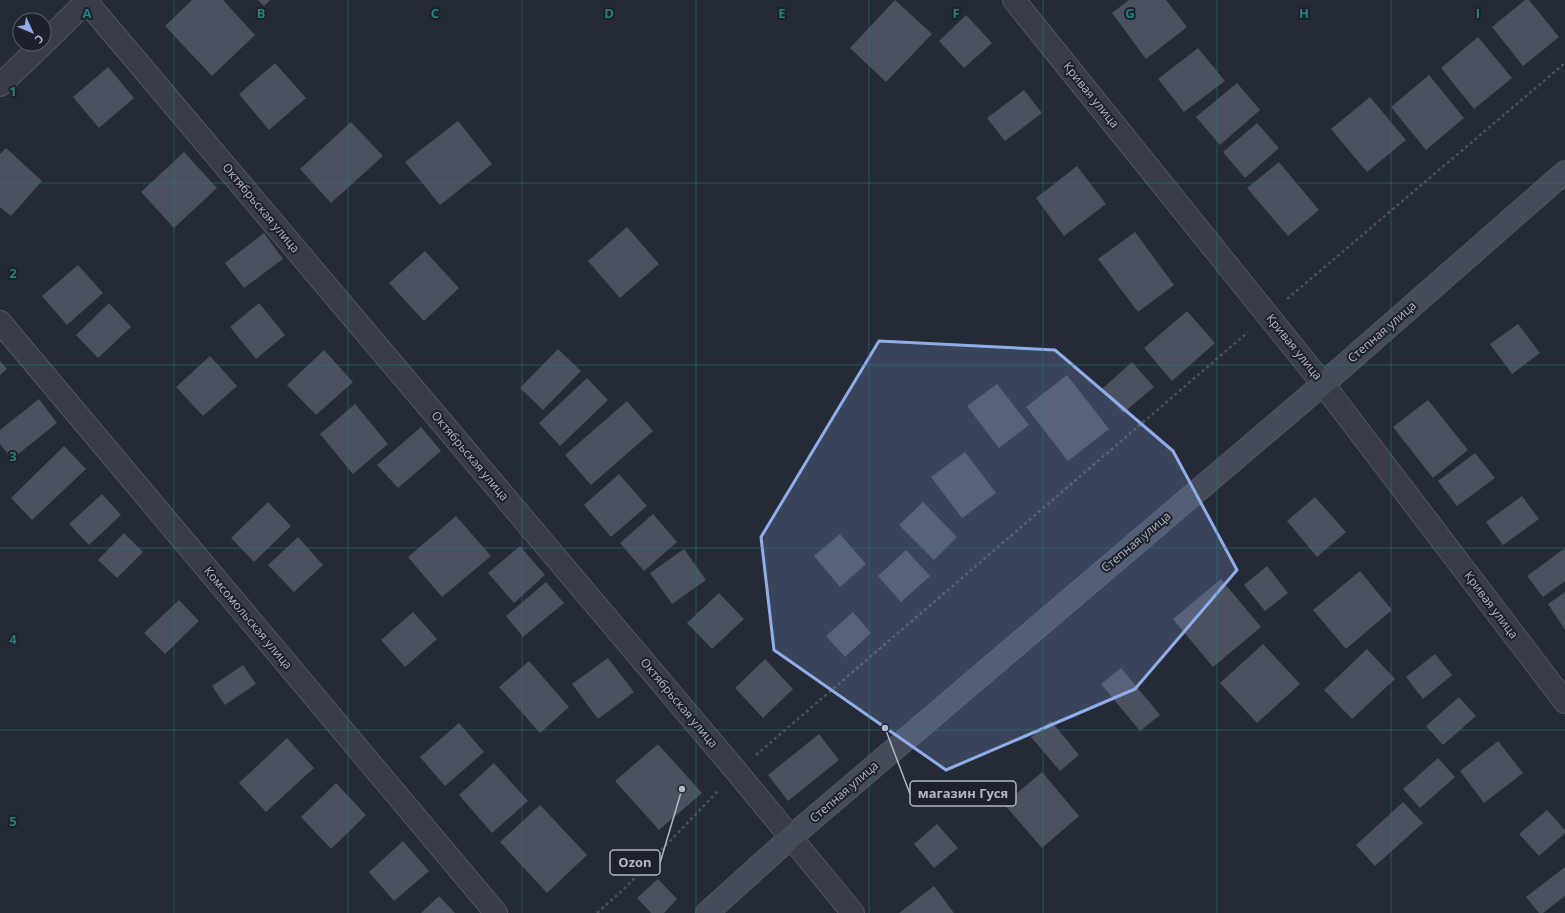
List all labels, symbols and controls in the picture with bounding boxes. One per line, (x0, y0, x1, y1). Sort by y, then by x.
text: A (83, 4, 92, 22)
text: B (257, 4, 266, 22)
text: C (431, 4, 439, 22)
text: D (604, 4, 614, 22)
text: E (778, 4, 786, 22)
text: F (952, 4, 960, 22)
text: G (1125, 4, 1135, 22)
text: H (1299, 4, 1309, 22)
text: I (1476, 4, 1480, 22)
north arrow (12, 12, 52, 52)
text: С (32, 32, 47, 47)
street label: Кривая улица (1060, 58, 1123, 131)
text: 1 (9, 82, 17, 100)
street label: Октябрьская улица (219, 159, 304, 256)
text: 2 (9, 264, 17, 282)
street label: Степная улица (1344, 297, 1420, 366)
street label: Кривая улица (1263, 310, 1326, 383)
street label: Октябрьская улица (428, 407, 513, 504)
text: 3 (9, 447, 17, 465)
street label: Степная улица (1097, 507, 1174, 576)
street label: Комсомольская улица (200, 563, 296, 673)
street label: Кривая улица (1460, 568, 1522, 642)
text: 4 (9, 630, 17, 648)
street label: Октябрьская улица (637, 654, 722, 751)
street label: Степная улица (806, 757, 882, 826)
callout: магазин Гуся (910, 781, 1016, 806)
text: магазин Гуся (918, 784, 1008, 802)
text: 5 (9, 812, 17, 830)
callout: Ozon (610, 850, 660, 875)
text: Ozon (618, 853, 652, 871)

